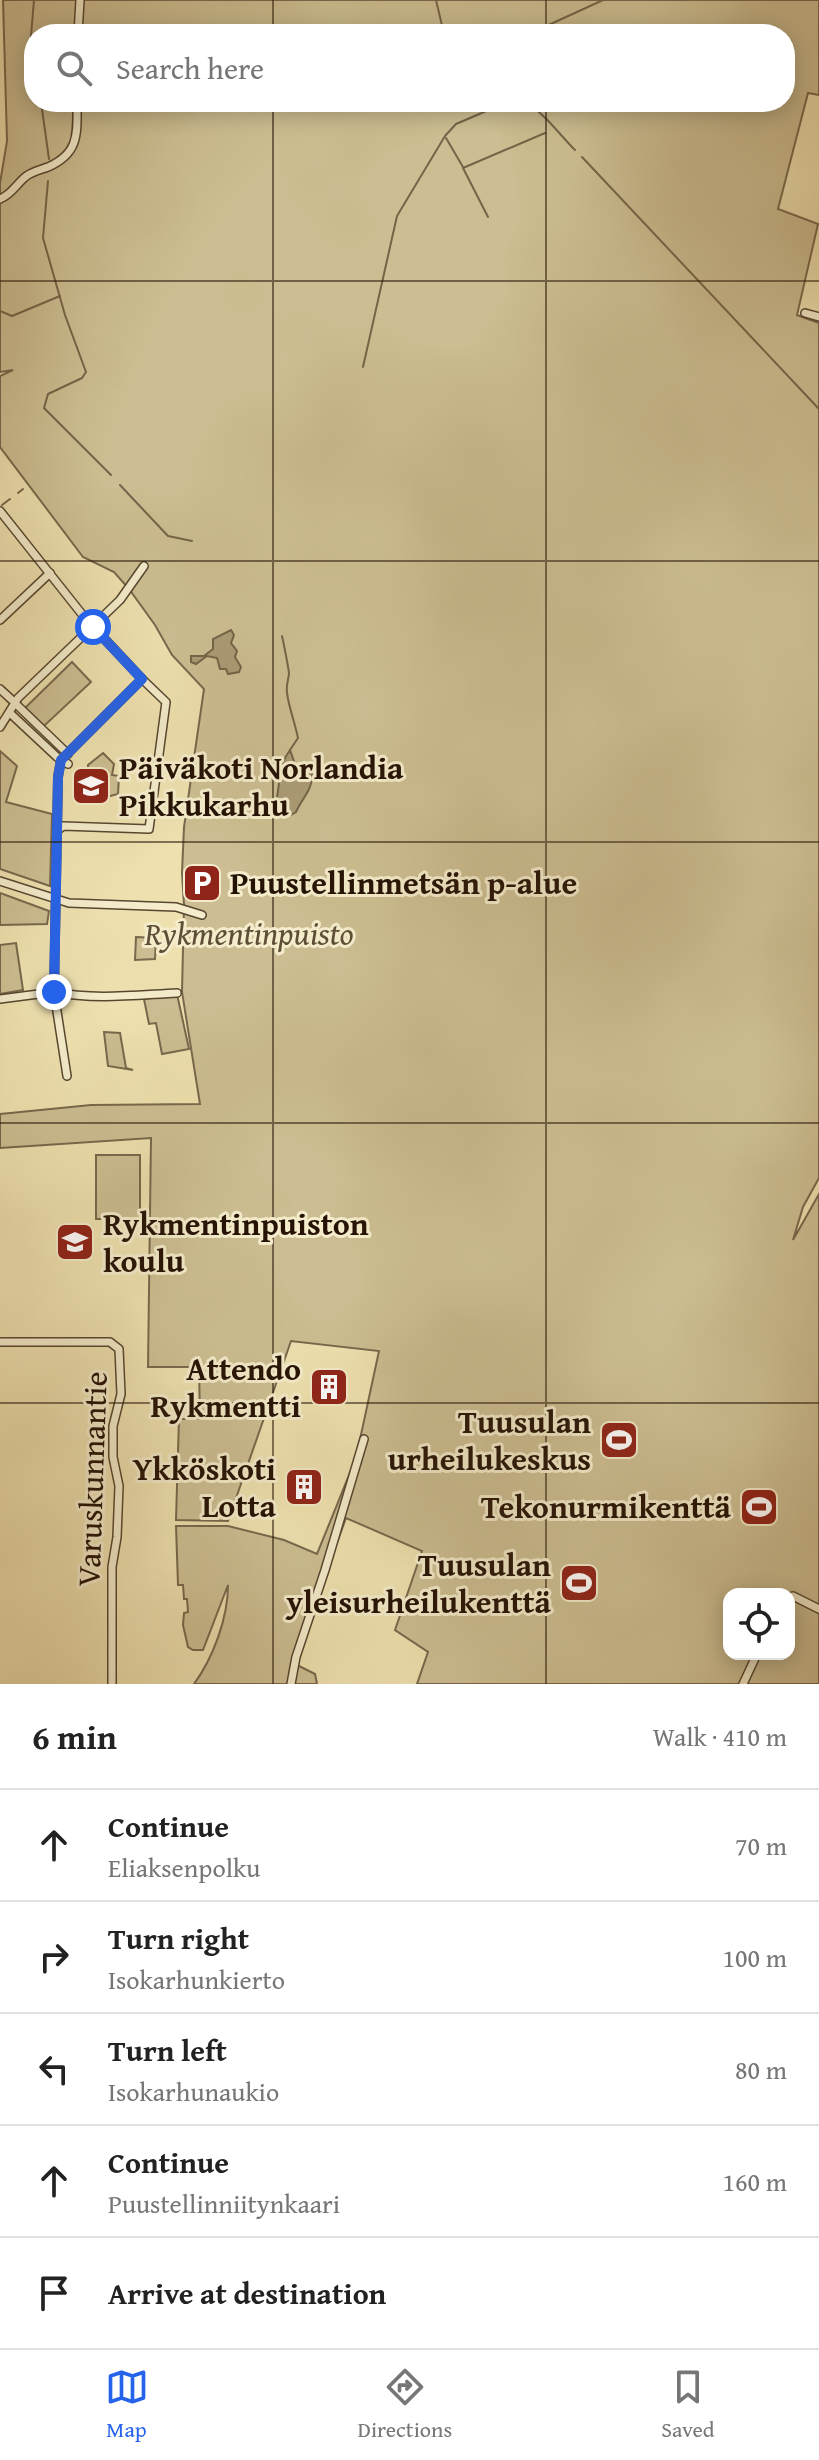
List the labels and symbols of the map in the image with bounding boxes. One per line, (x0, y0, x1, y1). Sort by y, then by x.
route start (75, 609, 111, 645)
place label: Päiväkoti Norlandia Pikkukarhu (119, 744, 404, 828)
school or university icon: Päiväkoti Norlandia Pikkukarhu (70, 765, 112, 807)
place label: Puustellinmetsän p-alue (230, 859, 577, 906)
parking icon: Puustellinmetsän p-alue (181, 862, 223, 904)
park label: Rykmentinpuisto (143, 910, 354, 957)
route end (36, 974, 72, 1010)
place label: Rykmentinpuiston koulu (103, 1200, 369, 1284)
school or university icon: Rykmentinpuiston koulu (54, 1221, 96, 1263)
place label: Attendo Rykmentti (150, 1345, 301, 1429)
building icon: Attendo Rykmentti (308, 1366, 350, 1408)
street label: Varuskunnantie (64, 1371, 119, 1587)
place label: Tuusulan urheilukeskus (388, 1398, 591, 1482)
sports icon: Tuusulan urheilukeskus (598, 1419, 640, 1461)
place label: Ykköskoti Lotta (132, 1445, 277, 1529)
building icon: Ykköskoti Lotta (283, 1466, 325, 1508)
place label: Tekonurmikenttä (481, 1483, 732, 1530)
sports icon: Tekonurmikenttä (738, 1486, 780, 1528)
place label: Tuusulan yleisurheilukenttä (285, 1541, 552, 1625)
sports icon: Tuusulan yleisurheilukenttä (558, 1562, 600, 1604)

